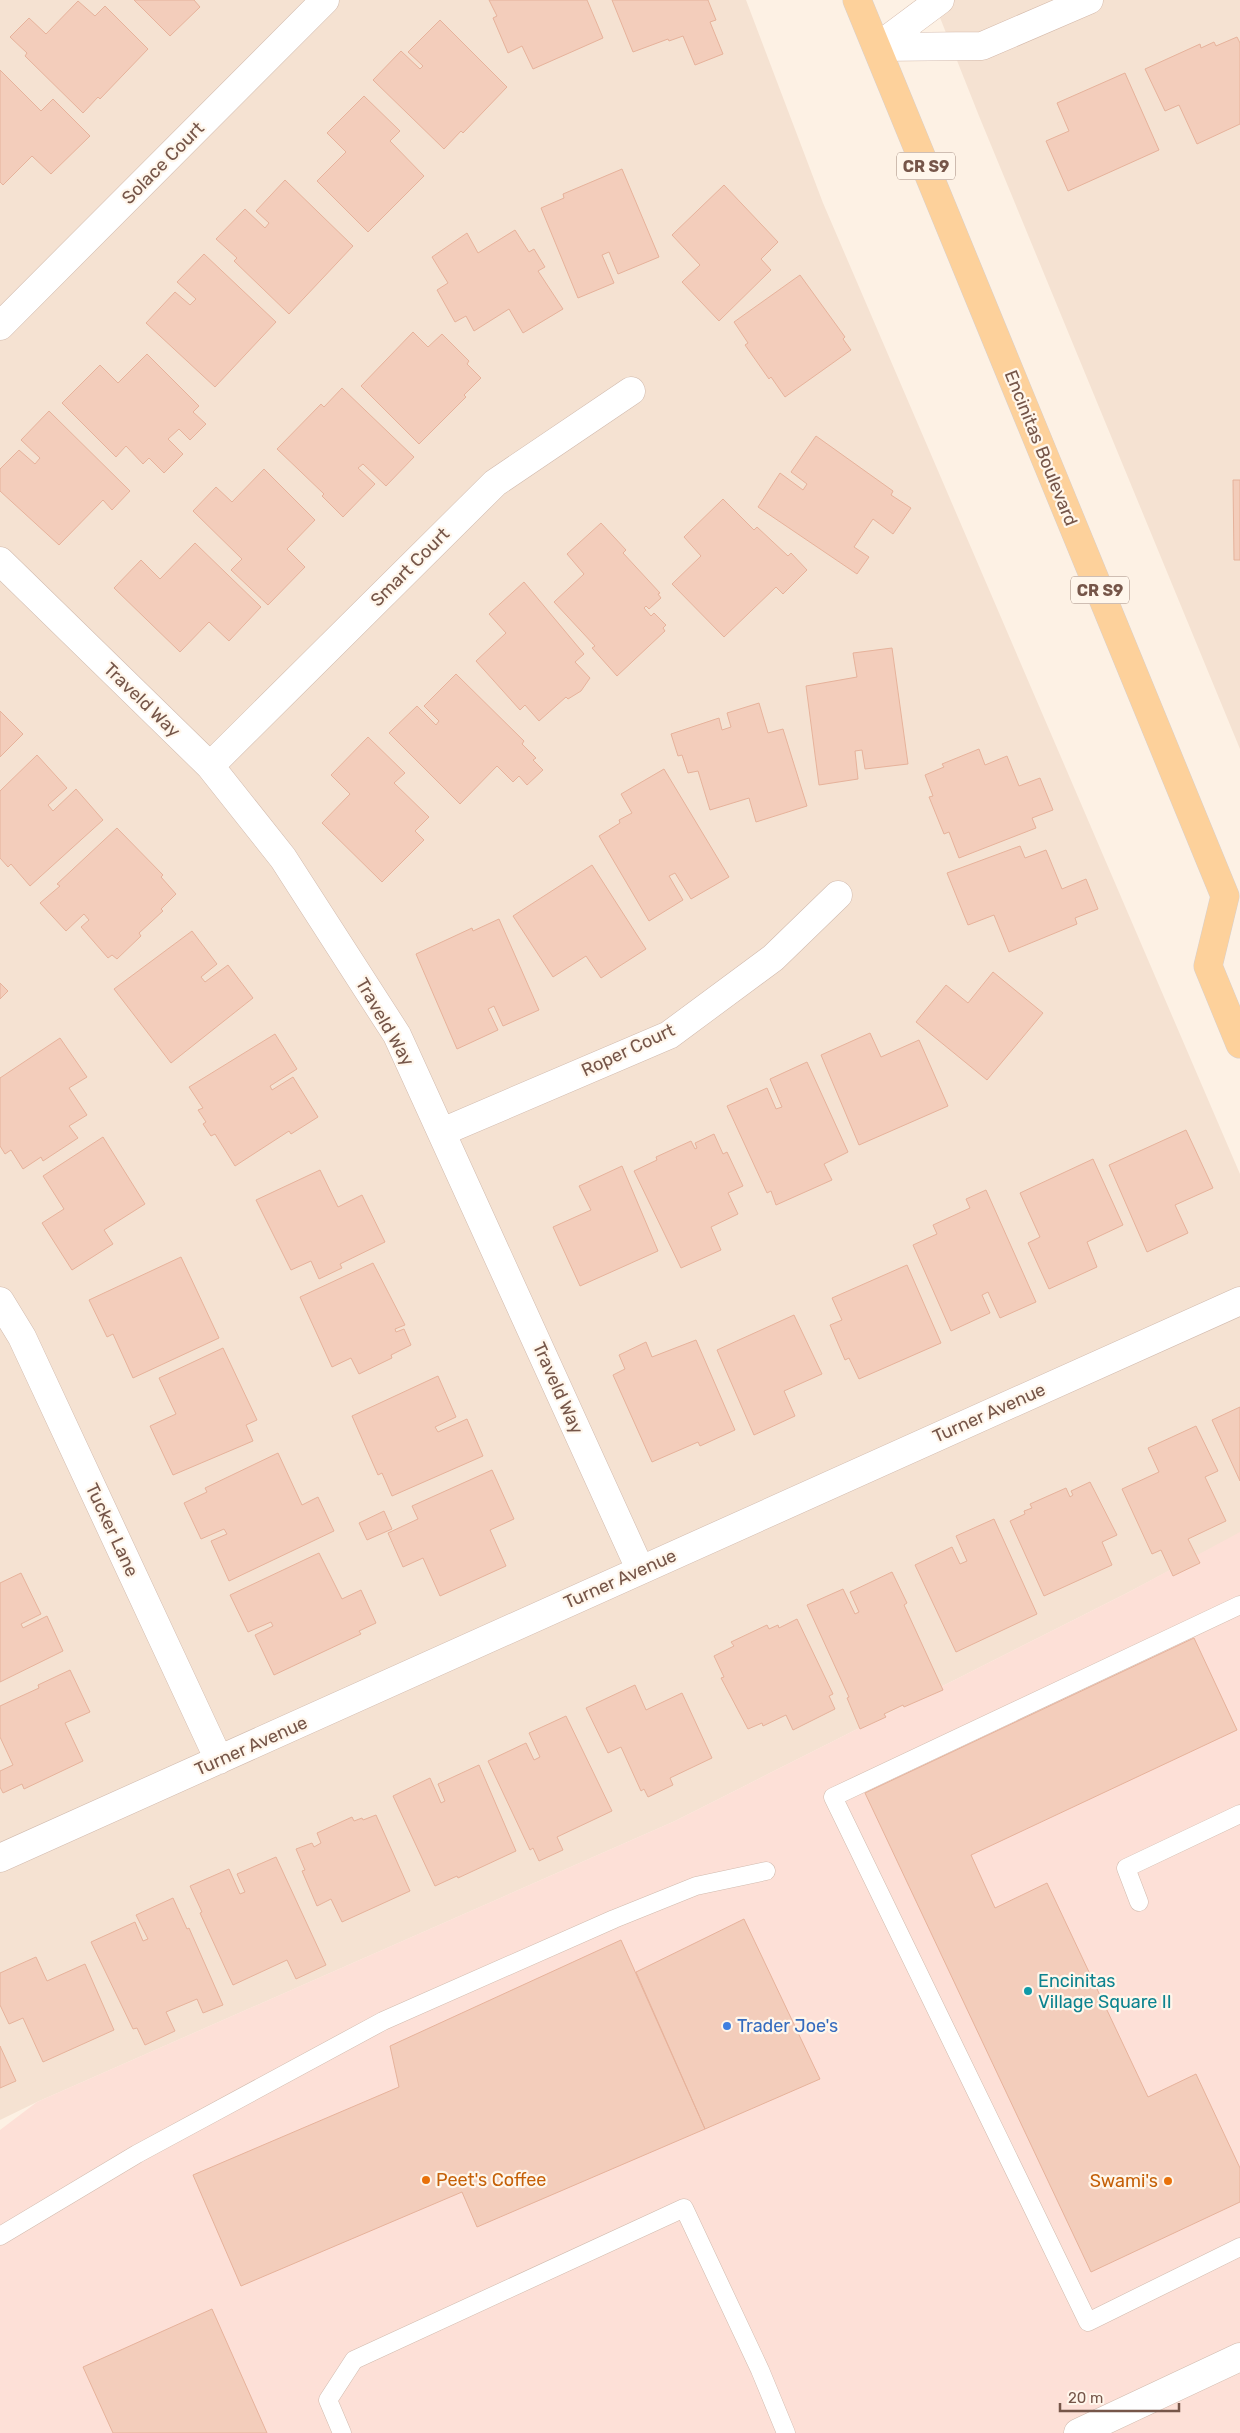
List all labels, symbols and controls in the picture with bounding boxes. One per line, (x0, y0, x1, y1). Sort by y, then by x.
street label: Solace Court (117, 117, 209, 209)
road number: CR S9 (897, 153, 955, 180)
street label: Encinitas Boulevard (1000, 367, 1082, 529)
street label: Smart Court (366, 523, 454, 611)
road number: CR S9 (1071, 576, 1129, 604)
street label: Traveld Way (99, 658, 185, 742)
street label: Traveld Way (351, 974, 419, 1070)
street label: Roper Court (578, 1019, 678, 1081)
street label: Traveld Way (528, 1339, 588, 1437)
street label: Turner Avenue (929, 1378, 1049, 1448)
street label: Tucker Lane (81, 1480, 143, 1580)
street label: Turner Avenue (560, 1544, 680, 1614)
street label: Turner Avenue (191, 1711, 311, 1781)
place label: Encinitas Village Square II (1038, 1970, 1172, 2013)
marker: Encinitas Village Square II (1022, 1985, 1034, 1997)
place label: Trader Joe's (737, 2015, 838, 2037)
marker: Trader Joe's (721, 2020, 733, 2032)
place label: Peet's Coffee (436, 2169, 546, 2191)
place label: Swami's (1090, 2170, 1158, 2192)
marker: Peet's Coffee (420, 2174, 432, 2186)
marker: Swami's (1162, 2175, 1174, 2187)
scale bar (1060, 2380, 1179, 2412)
text: 20 m (1068, 2389, 1103, 2407)

